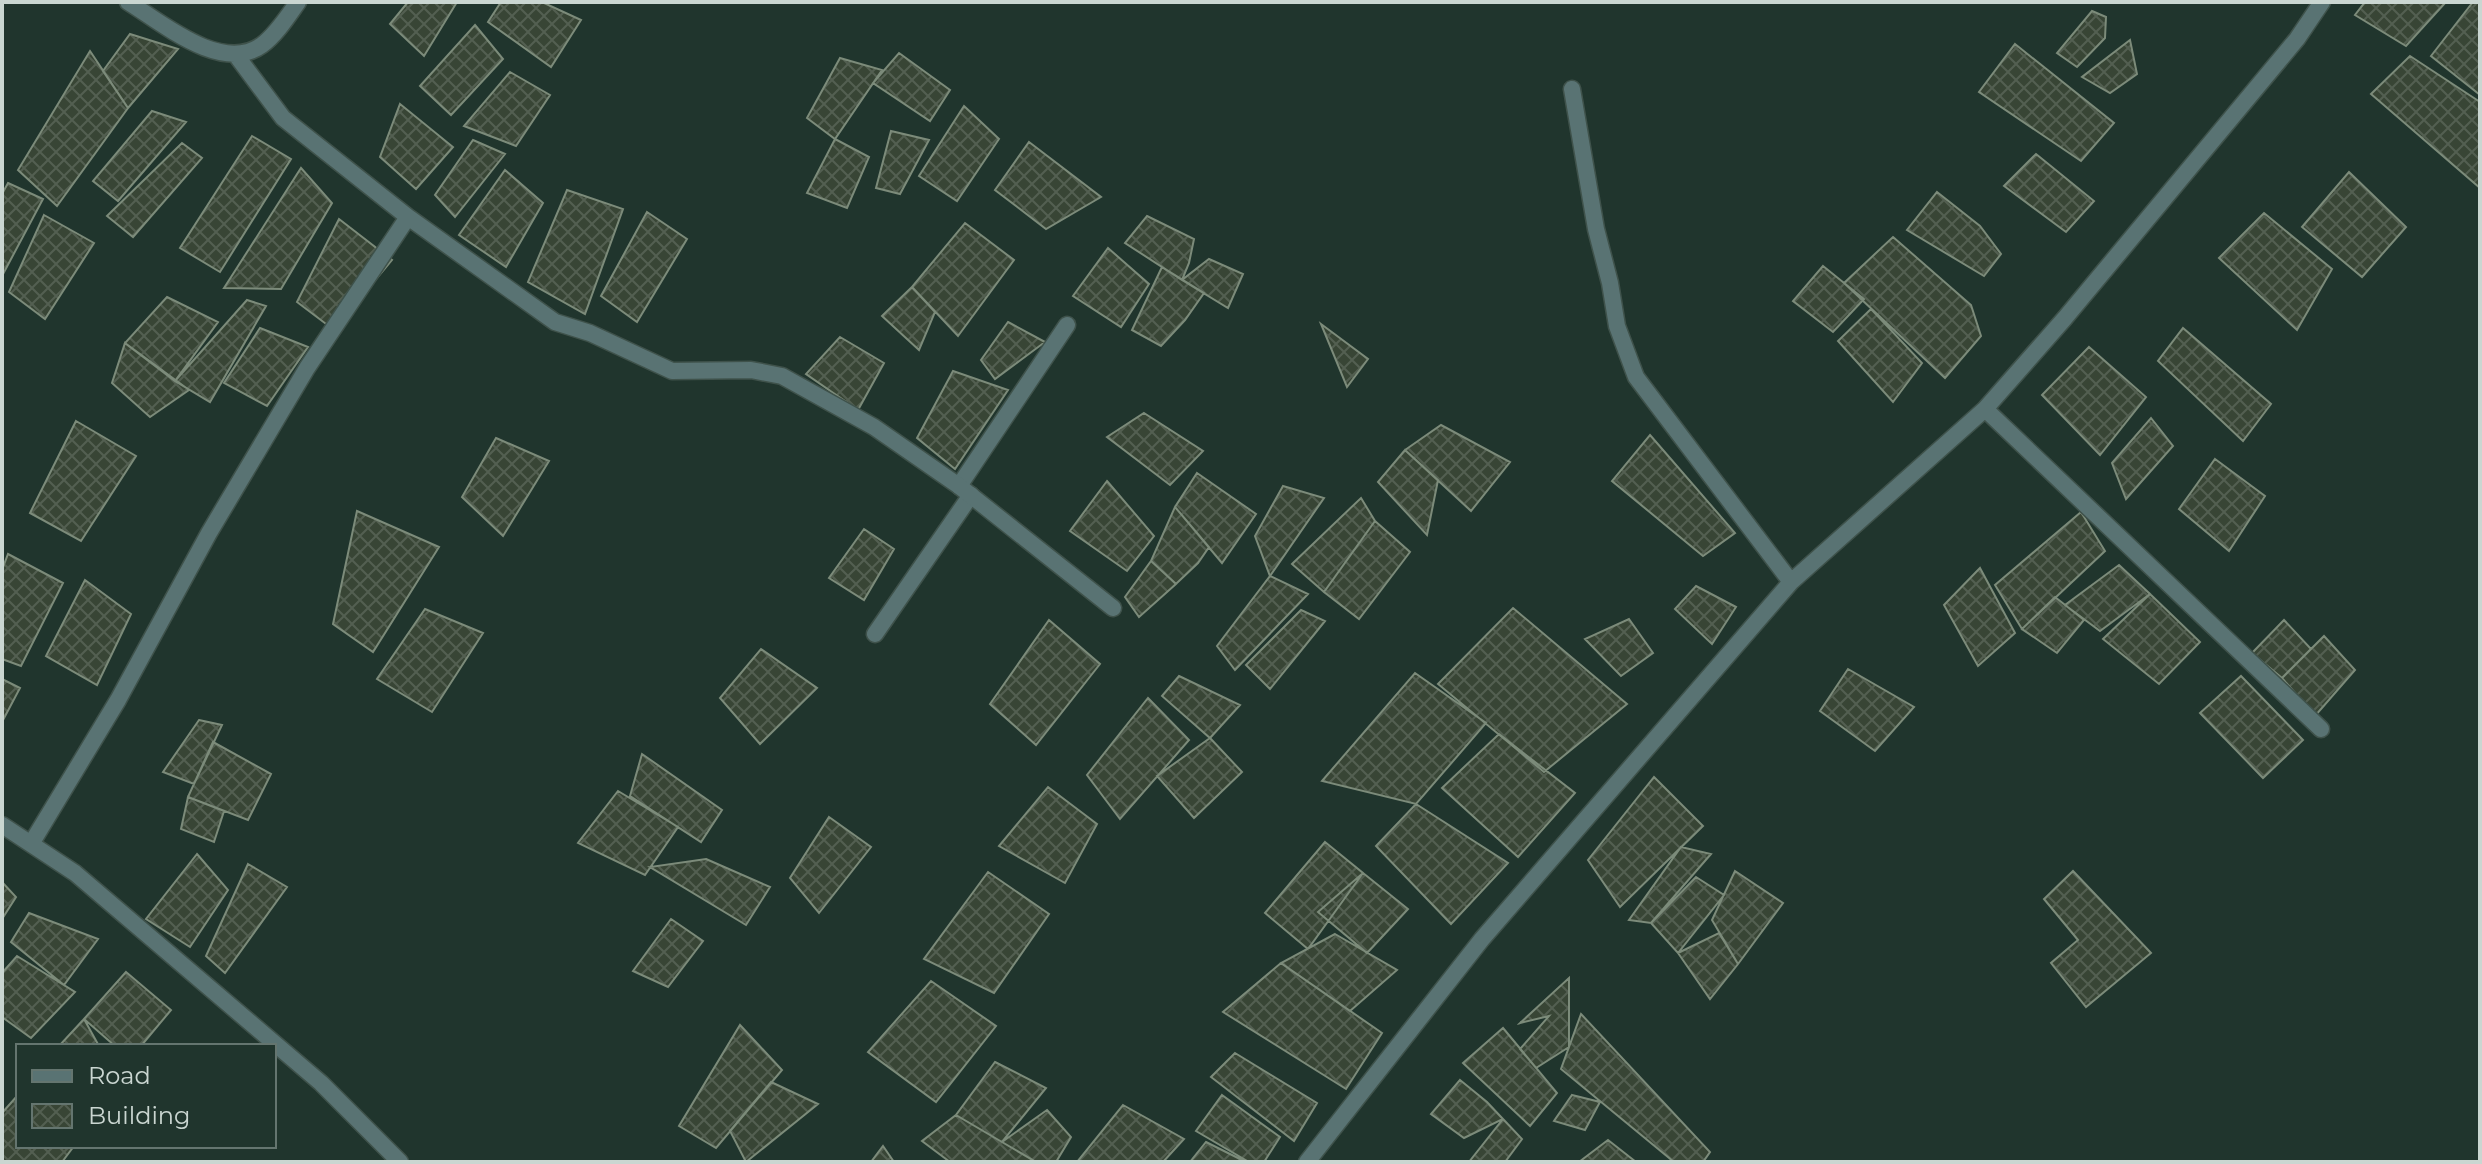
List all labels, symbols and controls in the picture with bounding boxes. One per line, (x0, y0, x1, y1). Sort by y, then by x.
legend (16, 1044, 276, 1148)
text: Road (88, 1061, 151, 1090)
text: Building (88, 1101, 191, 1130)

